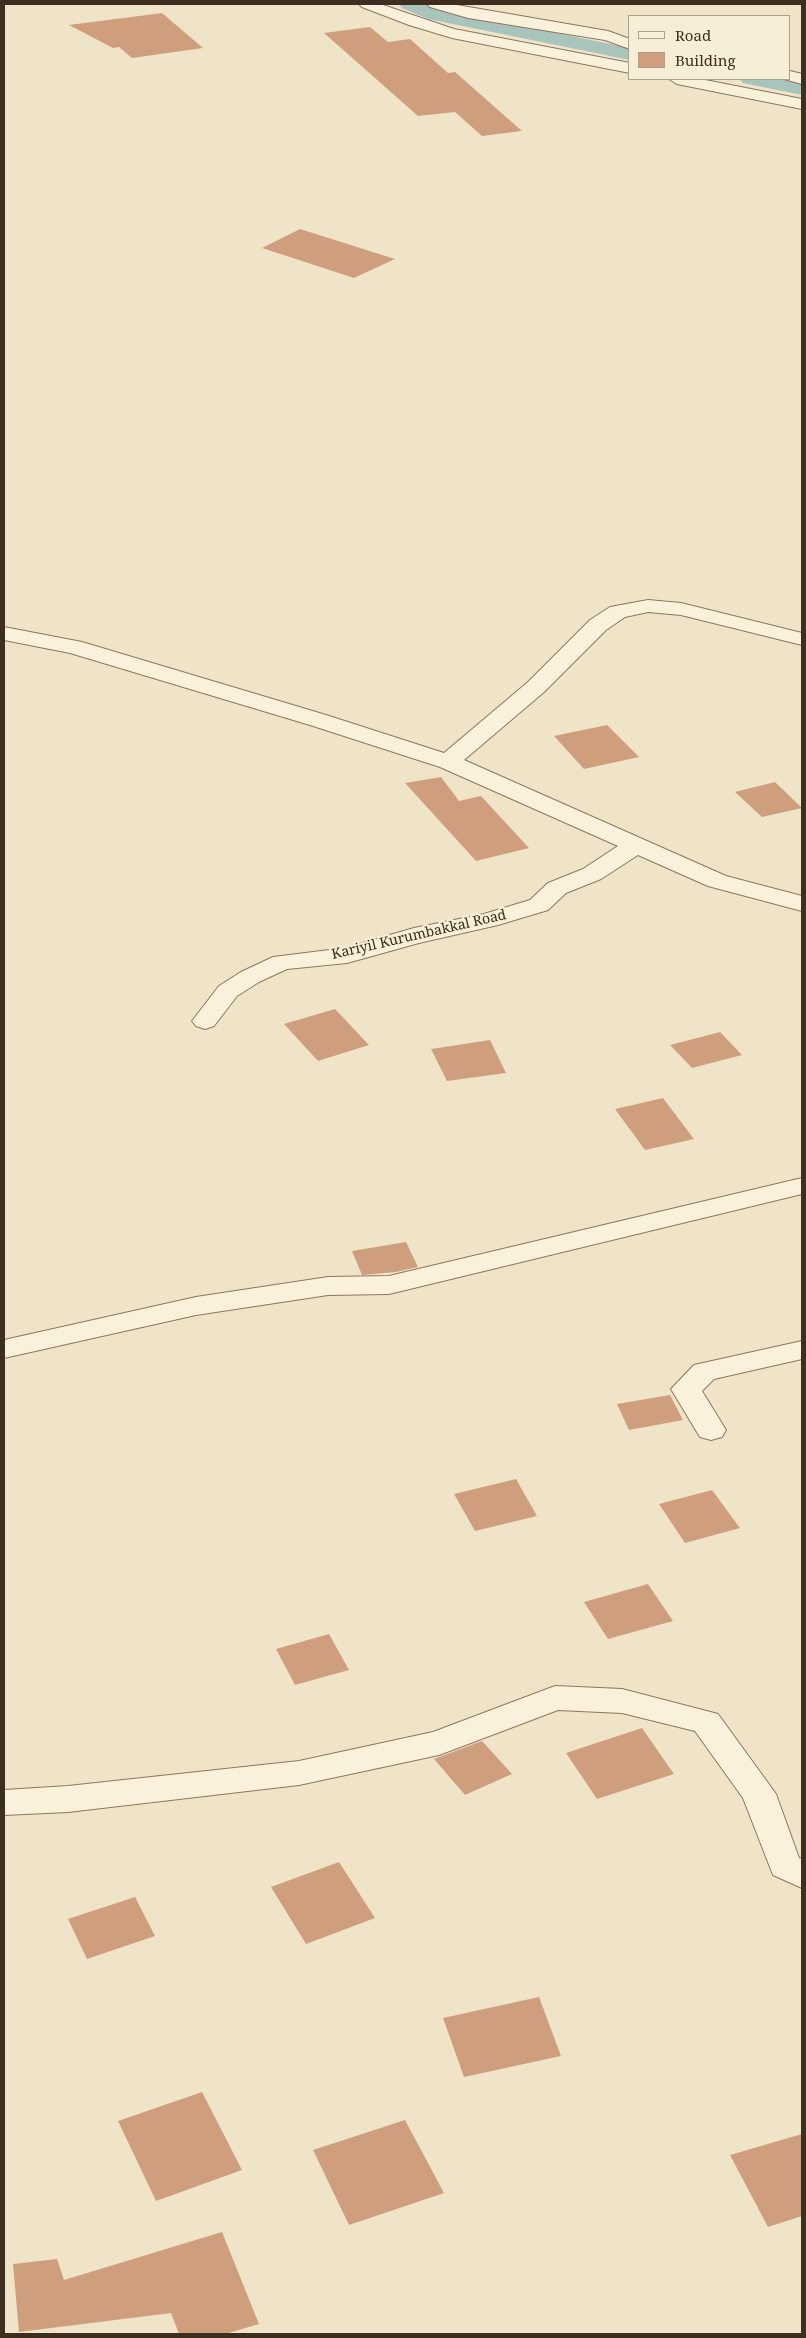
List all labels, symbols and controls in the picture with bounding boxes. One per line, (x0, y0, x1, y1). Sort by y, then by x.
legend (628, 15, 791, 80)
text: Road (675, 25, 711, 45)
text: Building (675, 50, 736, 70)
street label: Kariyil Kurumbakkal Road (330, 907, 508, 963)

